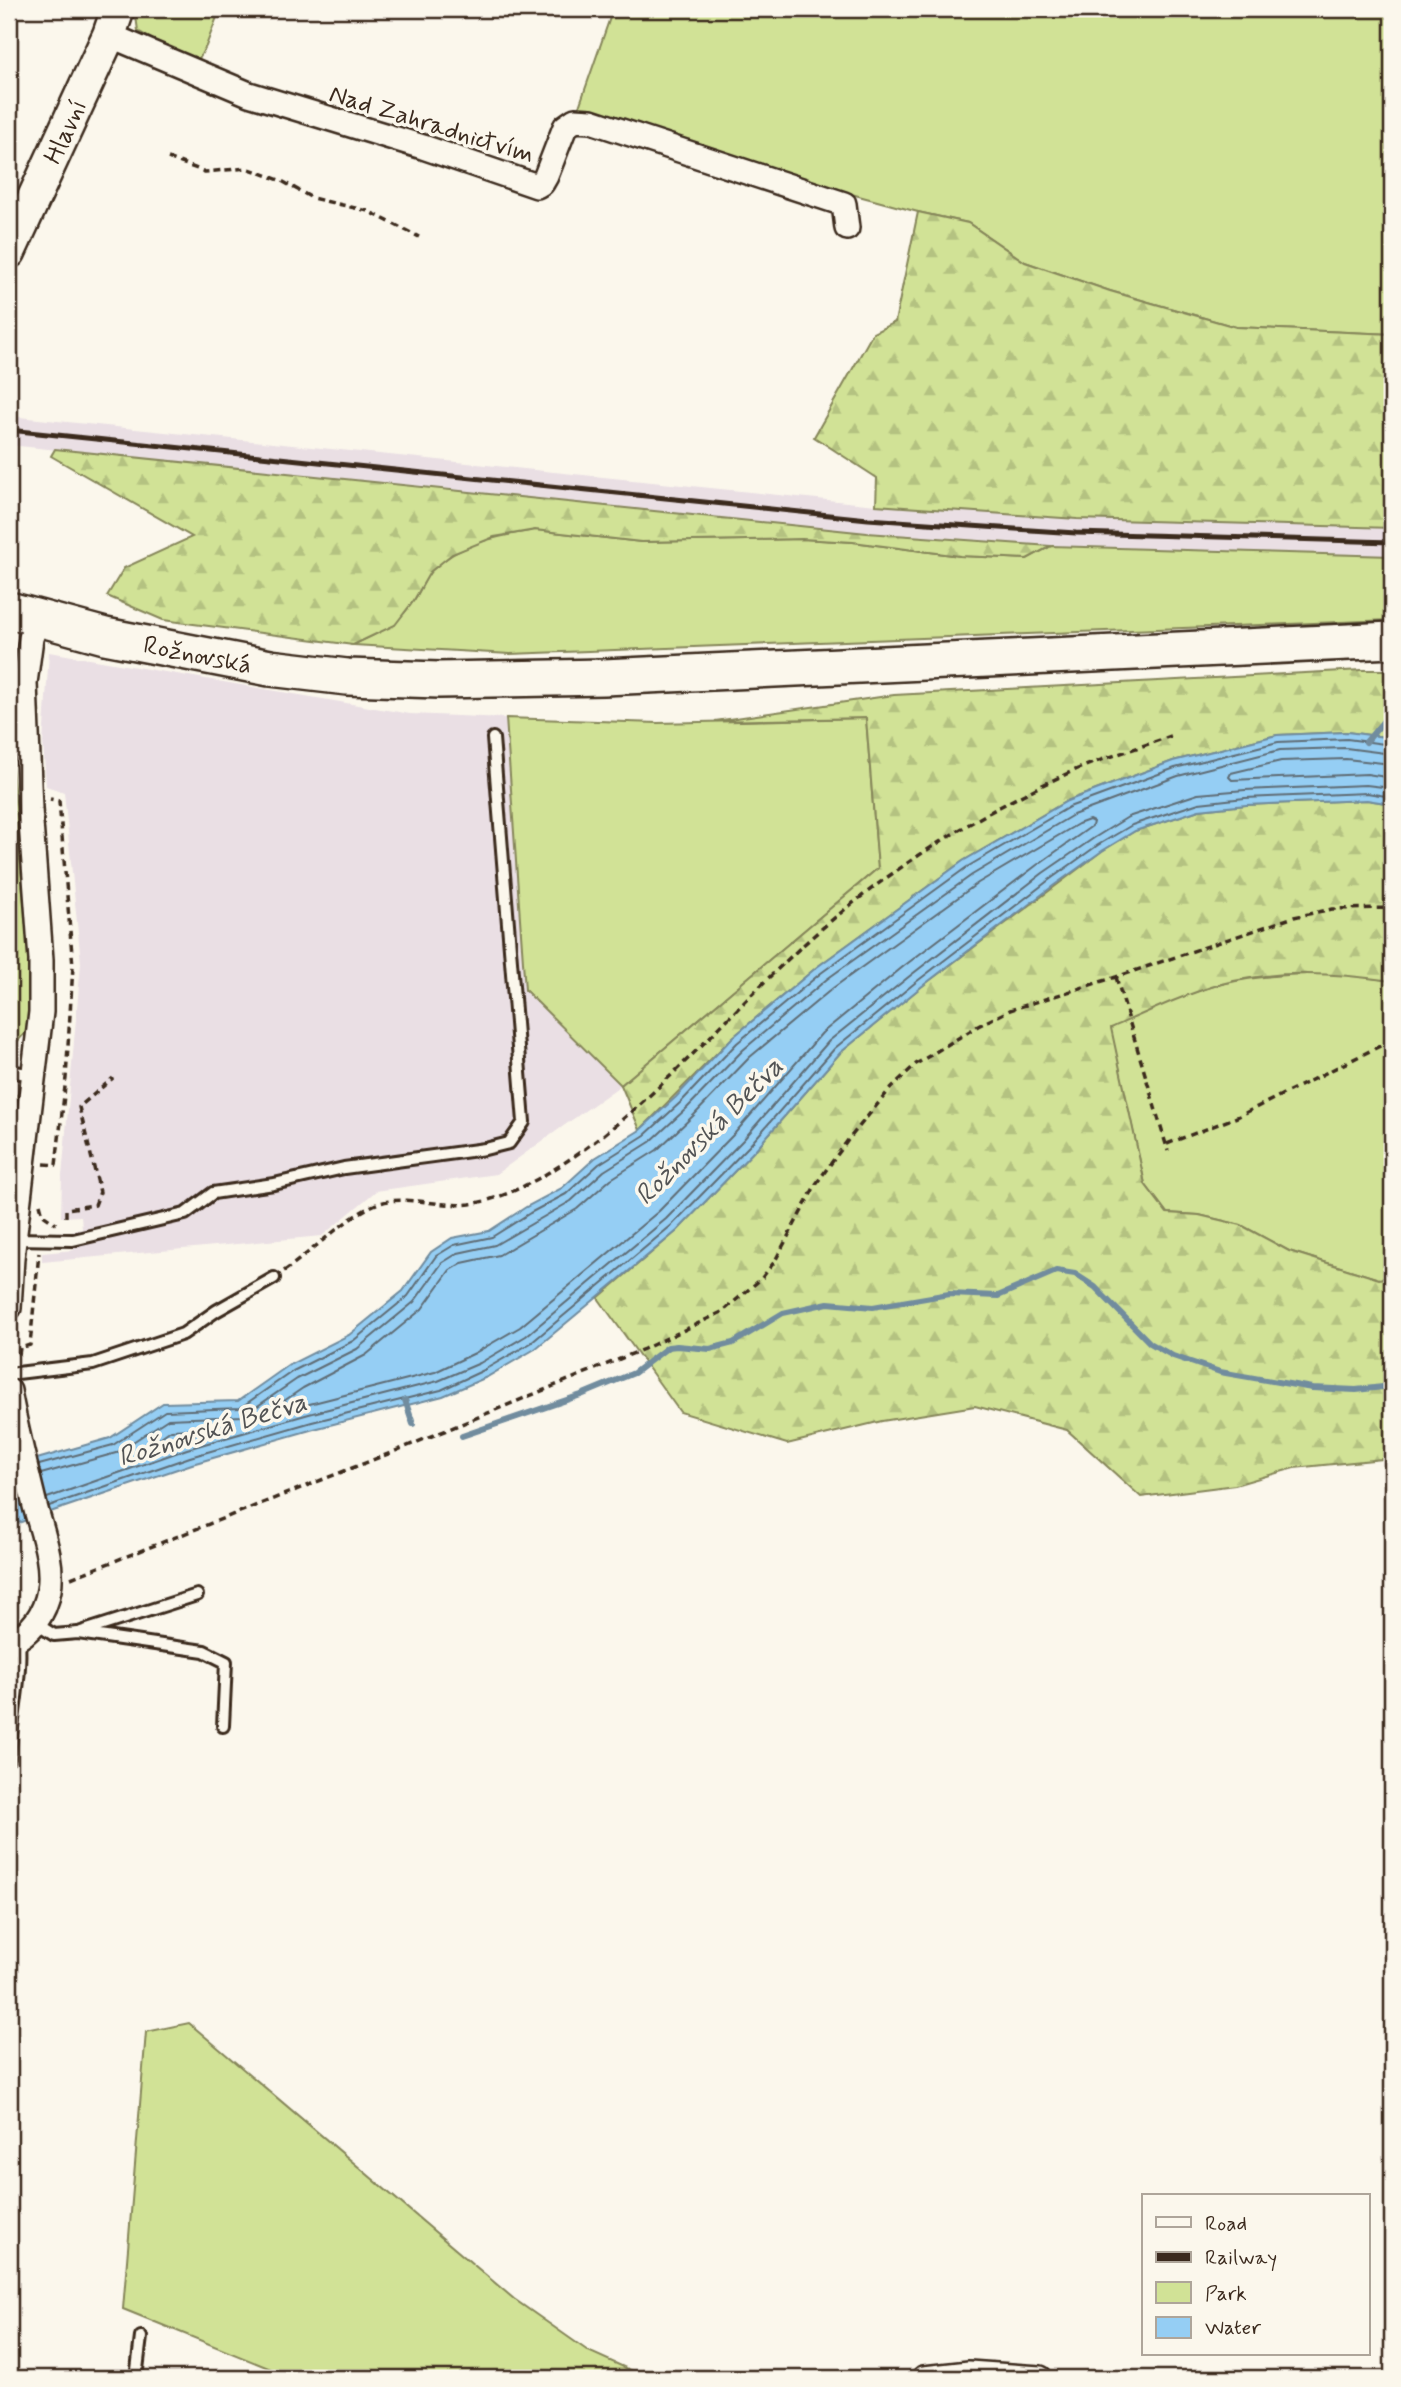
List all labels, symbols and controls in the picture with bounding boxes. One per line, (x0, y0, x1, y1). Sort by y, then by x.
street label: Nad Zahradnictvím (325, 78, 538, 172)
street label: Hlavní (37, 94, 96, 170)
street label: Rožnovská (140, 629, 255, 683)
water label: Rožnovská Bečva (627, 1049, 792, 1214)
water label: Rožnovská Bečva (114, 1384, 312, 1477)
legend (1142, 2194, 1370, 2356)
text: Road (1205, 2210, 1247, 2238)
text: Railway (1205, 2244, 1277, 2272)
text: Park (1205, 2280, 1247, 2308)
text: Water (1205, 2314, 1261, 2342)

